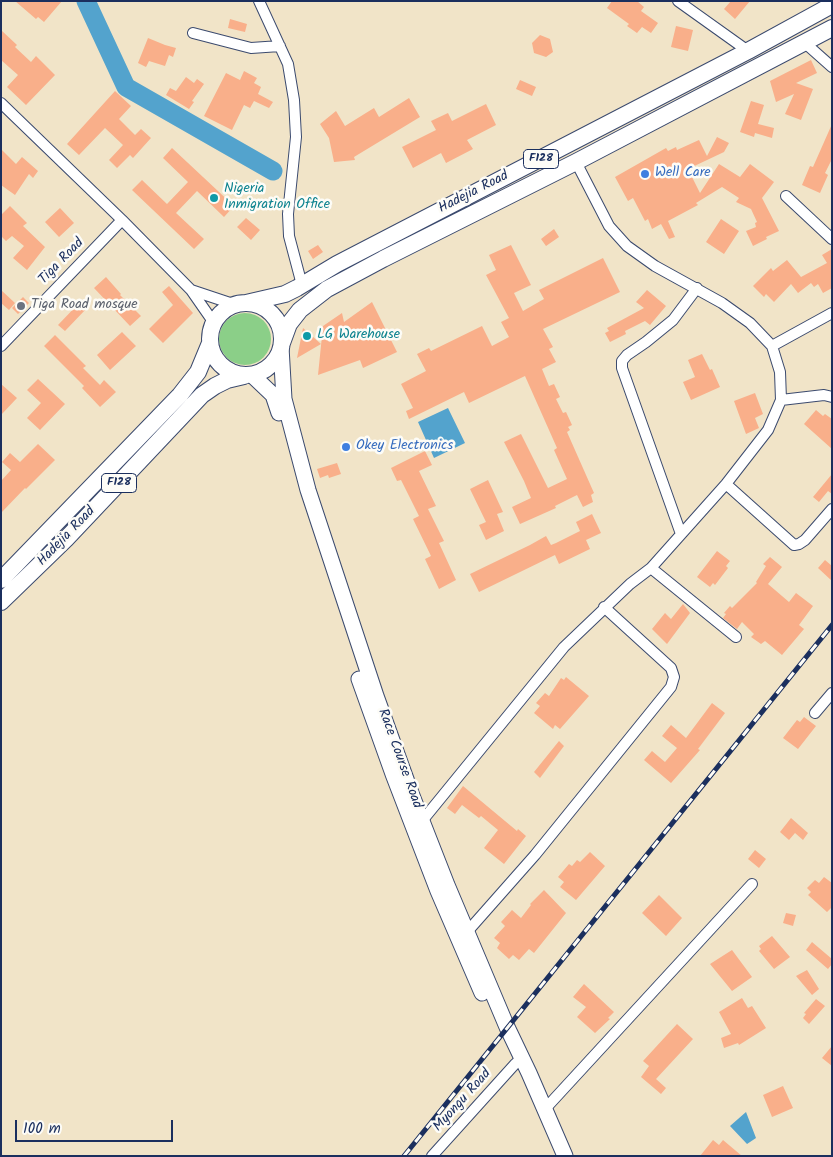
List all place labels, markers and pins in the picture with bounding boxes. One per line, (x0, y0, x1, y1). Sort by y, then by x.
place label: Well Care (655, 166, 711, 182)
marker: Well Care (639, 168, 651, 180)
place label: Nigeria Inmigration Office (224, 182, 330, 214)
marker: Nigeria Inmigration Office (208, 192, 220, 204)
place label: Tiga Road mosque (31, 298, 137, 314)
marker: Tiga Road mosque (15, 300, 27, 312)
place label: LG Warehouse (317, 328, 400, 344)
marker: LG Warehouse (301, 330, 313, 342)
place label: Okey Electronics (356, 439, 453, 455)
marker: Okey Electronics (340, 441, 352, 453)

